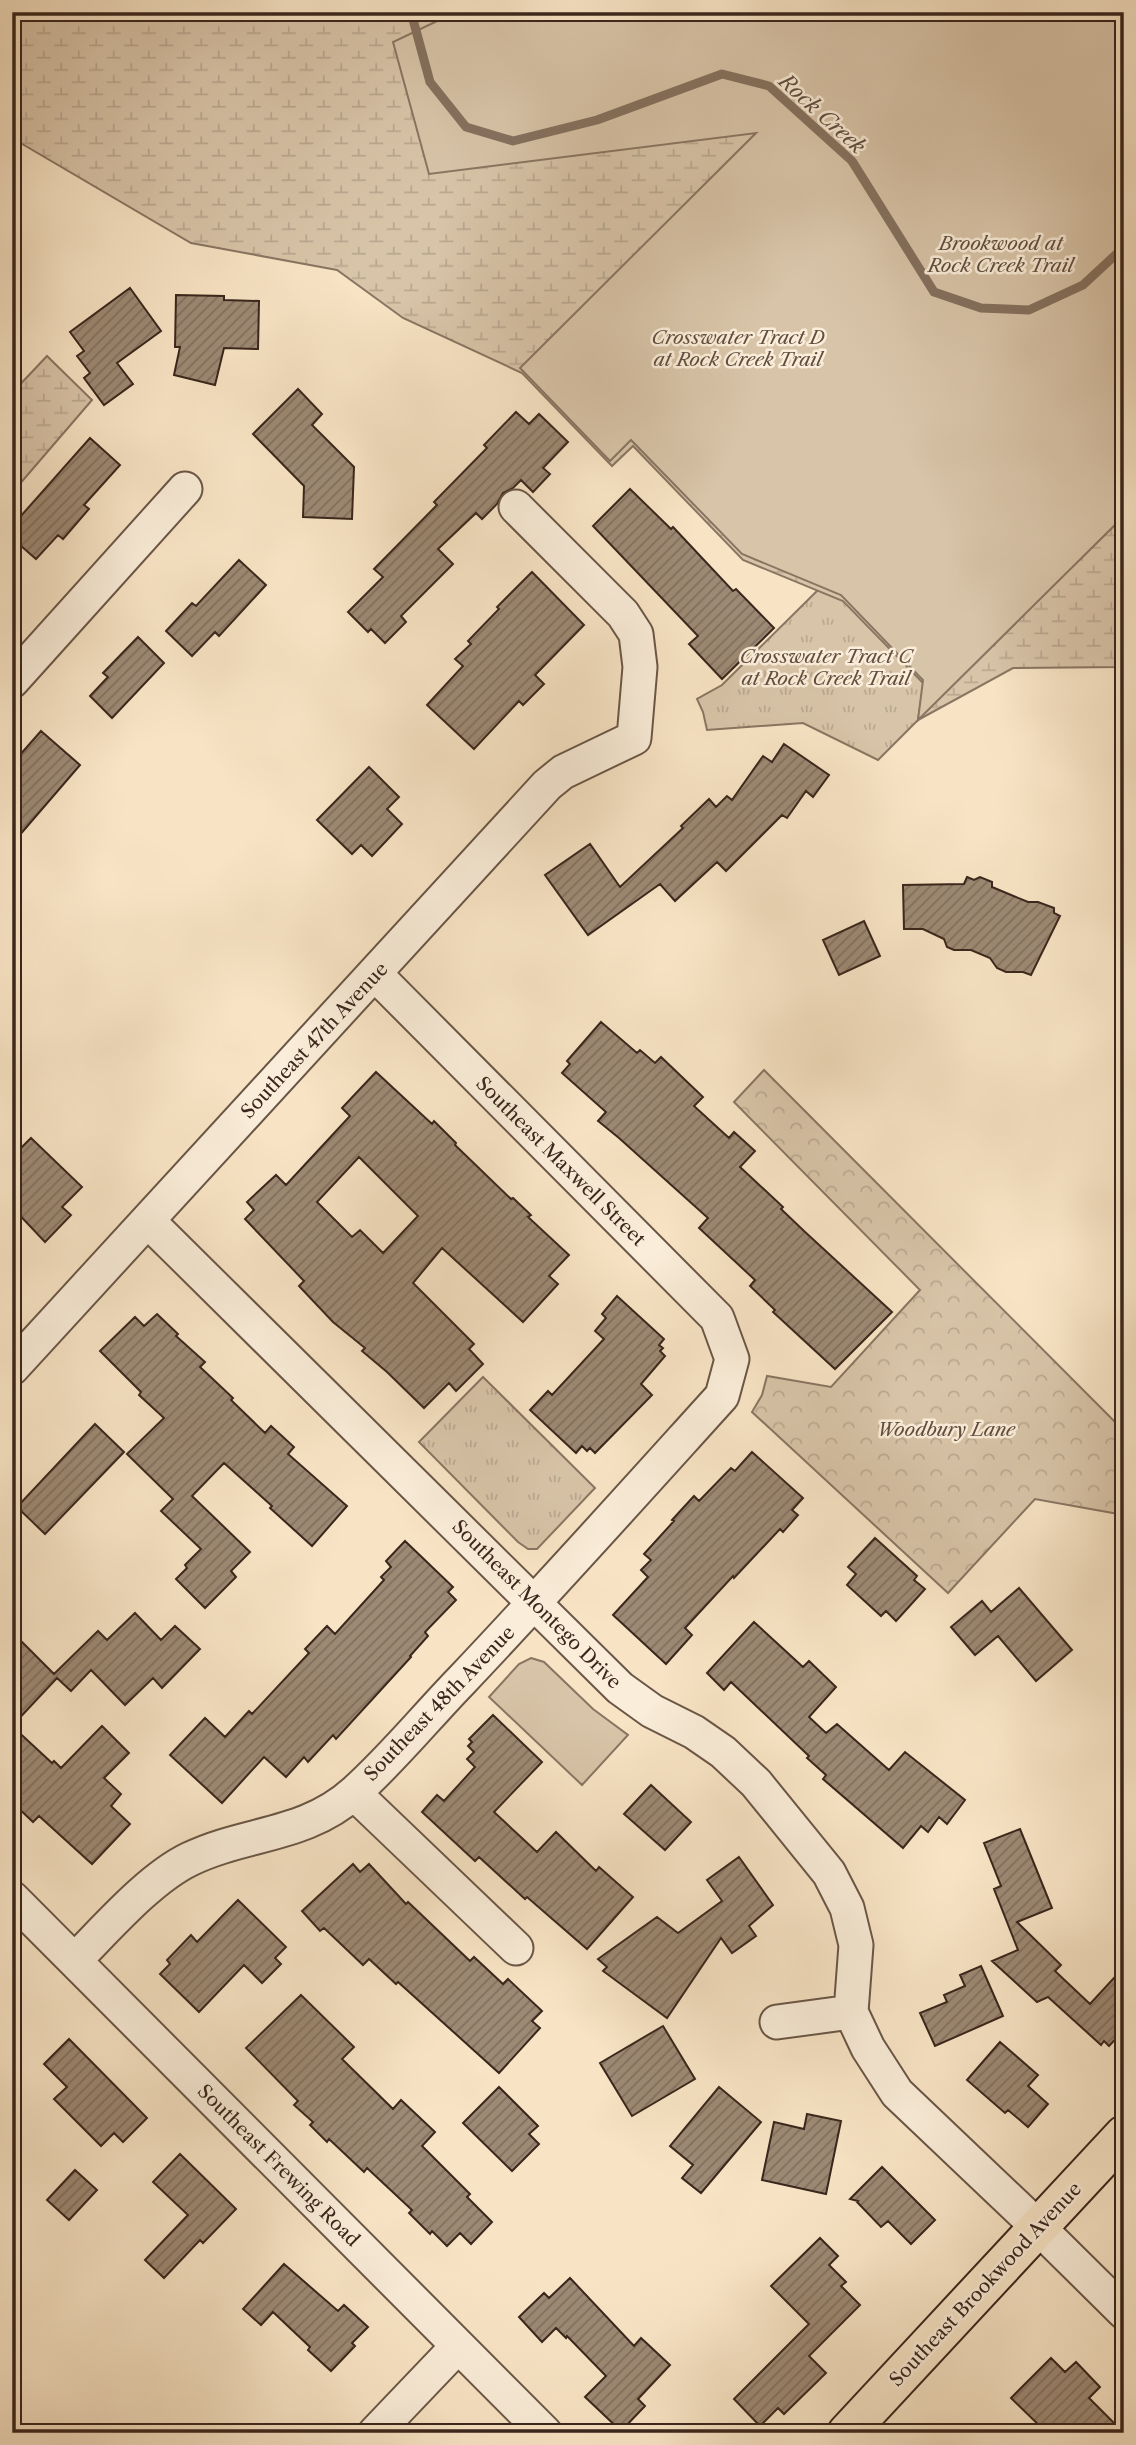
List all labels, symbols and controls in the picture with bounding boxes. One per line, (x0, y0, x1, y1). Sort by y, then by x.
water label: Rock Creek (773, 67, 871, 159)
park label: Brookwood at Rock Creek Trail (926, 232, 1076, 277)
park label: Crosswater Tract D at Rock Creek Trail (651, 326, 825, 371)
park label: Crosswater Tract C at Rock Creek Trail (740, 645, 915, 690)
street label: Southeast 47th Avenue (236, 958, 393, 1123)
street label: Southeast Maxwell Street (471, 1072, 650, 1251)
park label: Woodbury Lane (877, 1418, 1016, 1441)
street label: Southeast Montego Drive (447, 1515, 626, 1694)
street label: Southeast 48th Avenue (359, 1621, 519, 1786)
street label: Southeast Frewing Road (193, 2080, 365, 2251)
street label: Southeast Brookwood Avenue (885, 2178, 1086, 2391)

